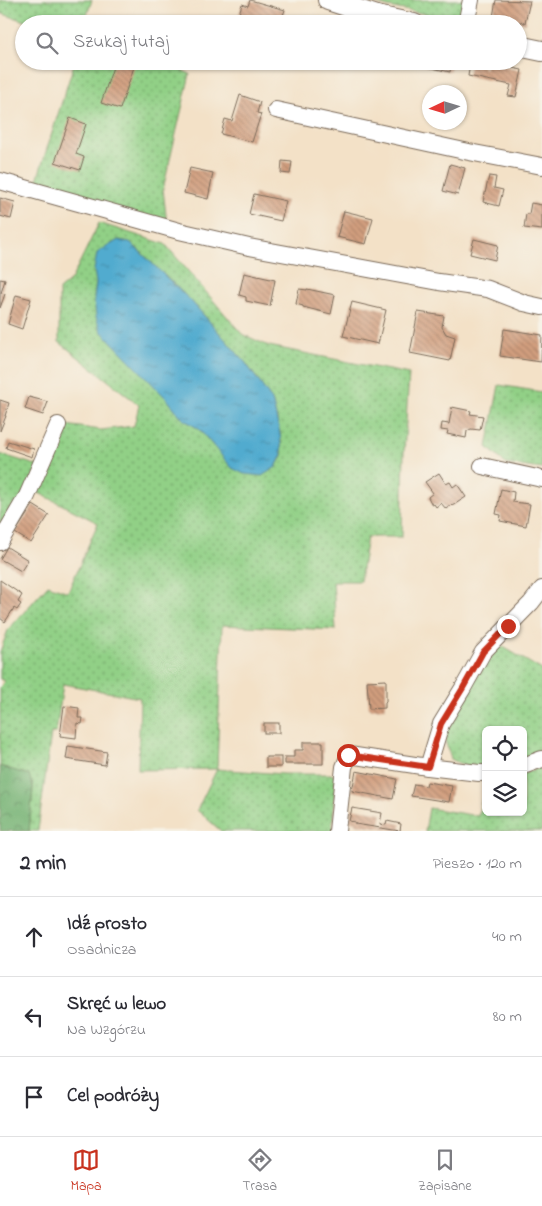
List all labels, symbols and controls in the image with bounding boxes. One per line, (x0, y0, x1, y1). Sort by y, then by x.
search box (15, 15, 527, 70)
icon: search (33, 29, 61, 57)
text: Szukaj tutaj (73, 29, 169, 56)
north arrow (422, 85, 467, 130)
route end (497, 615, 520, 638)
map controls (482, 726, 527, 816)
button: locate (482, 726, 527, 771)
route start (337, 744, 360, 767)
button: layers (482, 771, 527, 816)
text: 2 min (20, 849, 66, 879)
text: Pieszo · 120 m (433, 852, 522, 876)
text: Idź prosto (67, 911, 147, 938)
icon: ahead (20, 923, 48, 951)
text: 40 m (492, 925, 522, 949)
text: Osadnicza (67, 938, 137, 962)
text: Skręć w lewo (67, 991, 166, 1018)
icon: left (20, 1003, 48, 1031)
text: 80 m (493, 1005, 522, 1029)
text: Na Wzgórzu (67, 1018, 146, 1042)
icon: arrive (20, 1083, 48, 1111)
text: Cel podróży (67, 1083, 159, 1110)
tab: Mapa (70, 1146, 102, 1197)
tab: Trasa (243, 1146, 277, 1197)
tab: Zapisane (418, 1146, 472, 1197)

